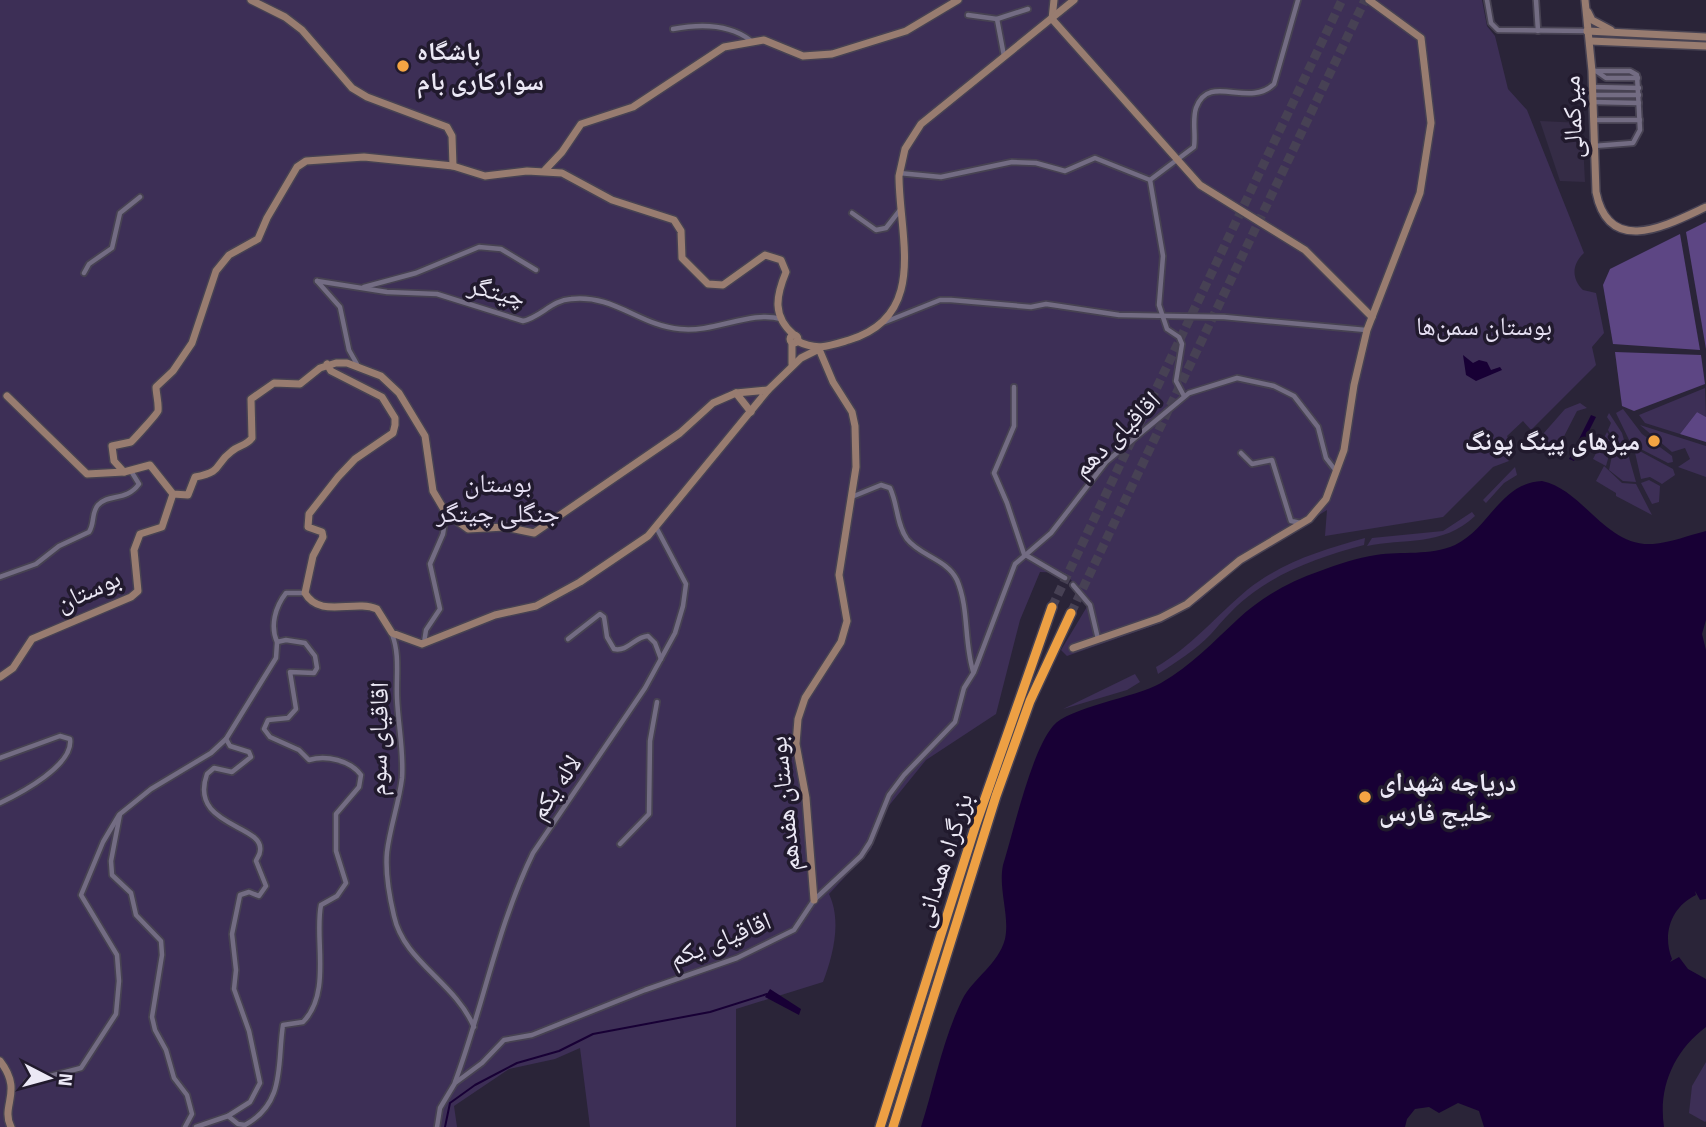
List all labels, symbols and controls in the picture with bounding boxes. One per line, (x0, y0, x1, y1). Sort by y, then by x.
place label: باشگاه سوارکاری بام (417, 31, 544, 100)
marker: باشگاه سوارکاری بام (395, 58, 411, 74)
street label: میرکمالی (1551, 75, 1592, 159)
street label: چیتگر (463, 264, 530, 316)
park label: بوستان سمن‌ها (1416, 306, 1552, 345)
street label: اقاقیای دهم (1063, 381, 1169, 486)
place label: میزهای پینگ پونگ (1465, 421, 1640, 460)
marker: میزهای پینگ پونگ (1646, 433, 1662, 449)
park label: بوستان جنگلی چیتگر (435, 463, 560, 532)
street label: بوستان (49, 558, 127, 621)
street label: اقاقیای سوم (357, 681, 398, 796)
street label: بوستان هفدهم (757, 734, 810, 874)
street label: لاله یکم (519, 746, 591, 827)
place label: دریاچه شهدای خلیج فارس (1379, 762, 1516, 831)
street label: بزرگراه همدانی (903, 788, 983, 932)
marker: دریاچه شهدای خلیج فارس (1357, 789, 1373, 805)
street label: اقاقیای یکم (663, 900, 777, 977)
north arrow (14, 1043, 84, 1113)
text: N (51, 1072, 82, 1088)

